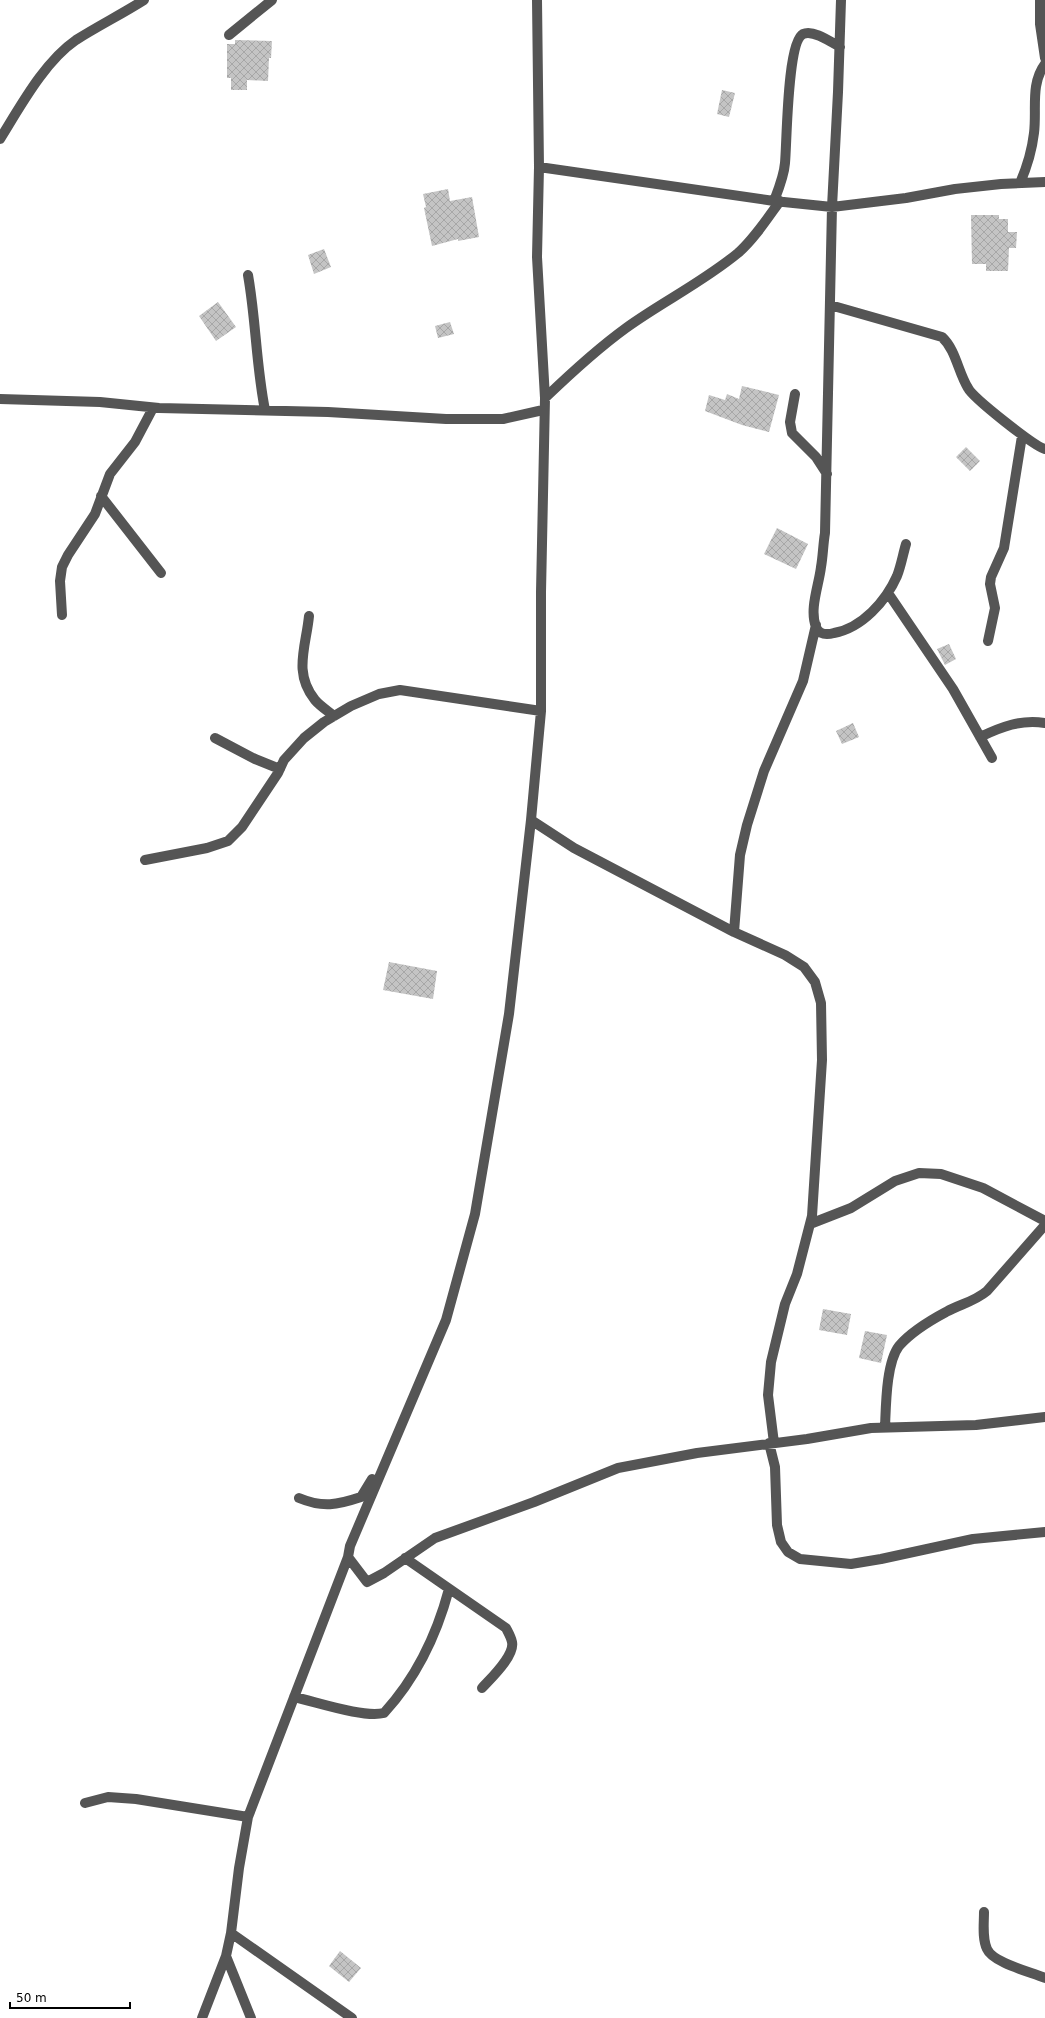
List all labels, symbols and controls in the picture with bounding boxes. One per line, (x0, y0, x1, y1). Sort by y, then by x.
scale bar (10, 1984, 130, 2010)
text: 50 m (16, 1991, 47, 2005)

